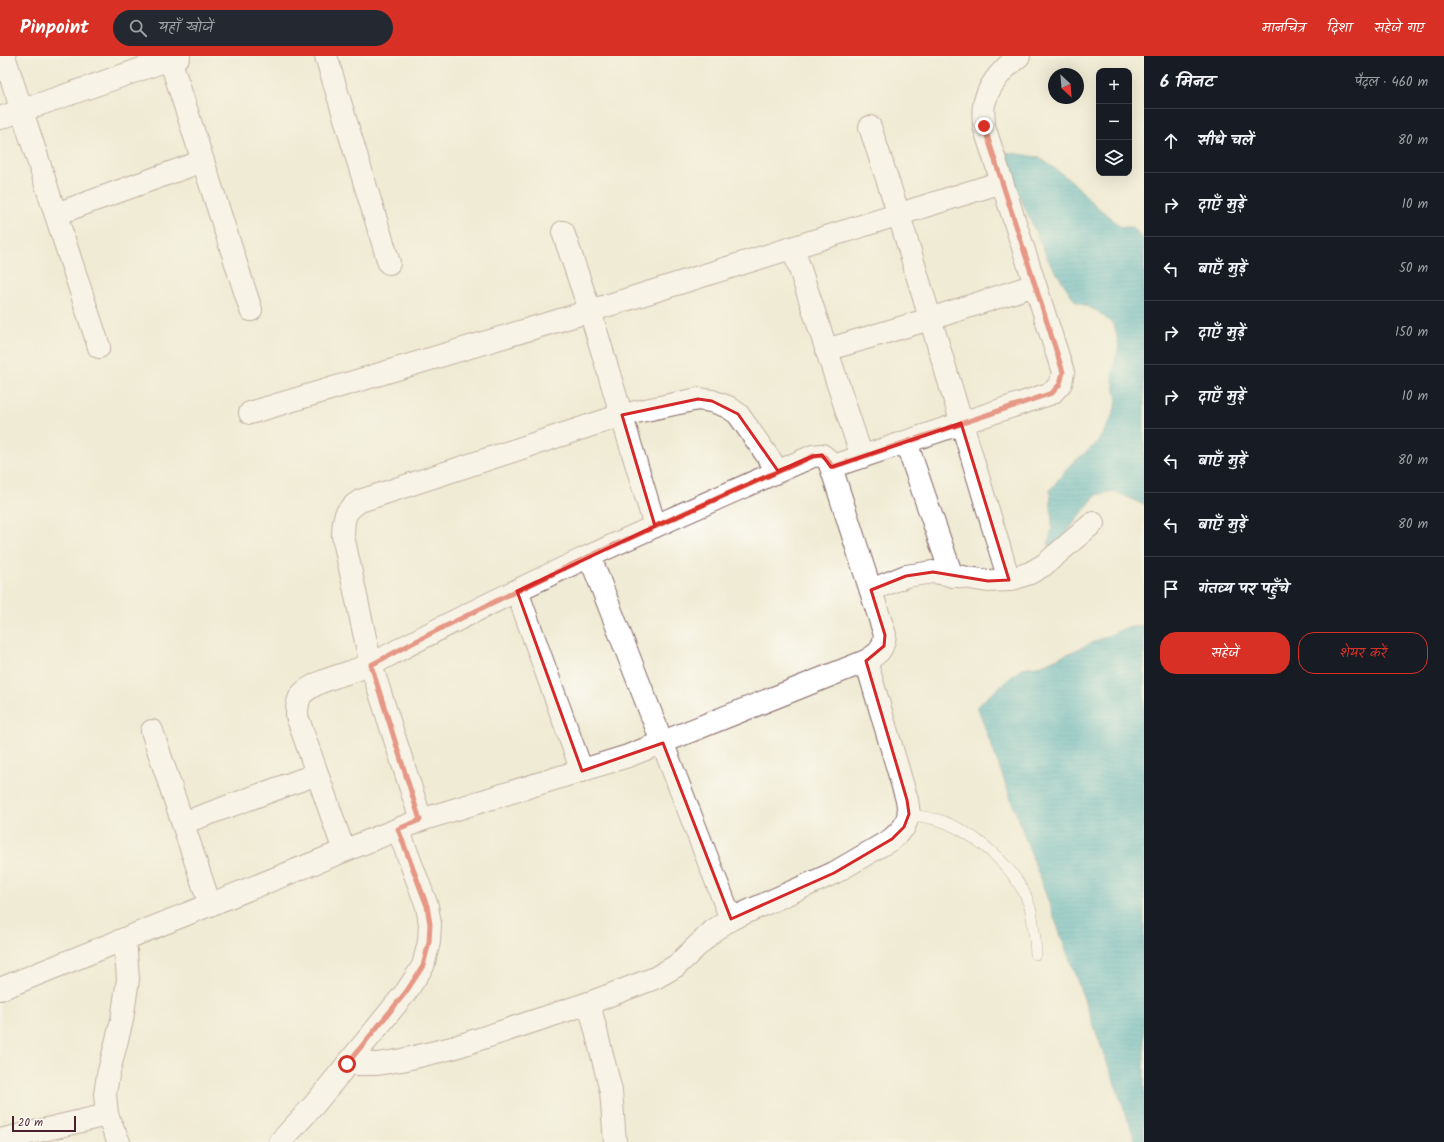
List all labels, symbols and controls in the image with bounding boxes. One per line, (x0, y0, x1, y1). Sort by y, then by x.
search box (113, 10, 393, 46)
text: Pinpoint (20, 13, 89, 43)
text: यहाँ खोजें (159, 16, 213, 40)
icon: search (127, 17, 149, 39)
text: मानचित्र (1262, 17, 1305, 39)
text: दिशा (1327, 17, 1352, 39)
text: सहेजे गए (1374, 17, 1424, 39)
north arrow (1048, 68, 1084, 104)
map controls (1096, 68, 1132, 176)
button: + (1096, 68, 1132, 104)
text: 6 मिनट (1160, 69, 1214, 96)
text: पैदल · 460 m (1355, 72, 1428, 93)
button: − (1096, 104, 1132, 140)
route end (975, 117, 993, 135)
text: सीधे चलें (1198, 129, 1253, 153)
icon: ahead (1160, 130, 1182, 152)
text: 80 m (1398, 130, 1428, 151)
button: layers (1096, 140, 1132, 176)
text: दाएँ मुड़ें (1198, 193, 1245, 217)
icon: right (1160, 194, 1182, 216)
text: 10 m (1402, 194, 1428, 215)
text: बाएँ मुड़ें (1198, 257, 1246, 281)
icon: left (1160, 258, 1182, 280)
text: 50 m (1399, 258, 1428, 279)
text: दाएँ मुड़ें (1198, 321, 1245, 345)
icon: right (1160, 322, 1182, 344)
text: 150 m (1395, 322, 1428, 343)
text: दाएँ मुड़ें (1198, 385, 1245, 409)
icon: right (1160, 386, 1182, 408)
text: 10 m (1402, 386, 1428, 407)
text: बाएँ मुड़ें (1198, 449, 1246, 473)
icon: left (1160, 450, 1182, 472)
text: 80 m (1398, 450, 1428, 471)
text: बाएँ मुड़ें (1198, 513, 1246, 537)
icon: left (1160, 514, 1182, 536)
text: 80 m (1398, 514, 1428, 535)
text: गंतव्य पर पहुँचे (1198, 577, 1289, 601)
icon: arrive (1160, 578, 1182, 600)
button: सहेजें (1160, 632, 1290, 674)
button: शेयर करें (1298, 632, 1428, 674)
route start (338, 1055, 356, 1073)
scale bar (12, 1114, 76, 1133)
text: 20 m (18, 1114, 43, 1132)

